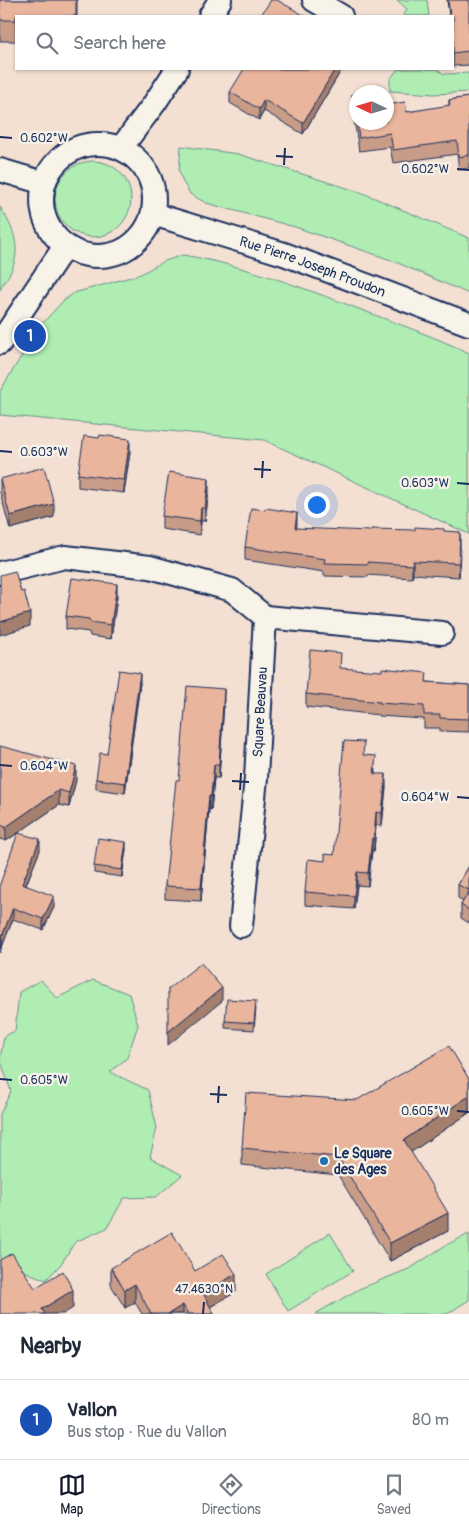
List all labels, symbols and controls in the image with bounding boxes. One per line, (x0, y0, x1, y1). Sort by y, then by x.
search box (15, 15, 454, 70)
icon: search (33, 29, 61, 57)
text: Search here (73, 31, 166, 55)
north arrow (349, 85, 394, 130)
text: 0.602°W (20, 131, 68, 146)
text: 0.602°W (401, 162, 449, 177)
street label: Rue Pierre Joseph Proudon (237, 232, 388, 300)
pin: 1 (14, 317, 46, 355)
text: 0.603°W (20, 445, 68, 460)
text: 0.603°W (401, 476, 449, 491)
your location (304, 492, 330, 518)
street label: Square Beauvau (249, 666, 271, 758)
text: 0.604°W (20, 759, 68, 774)
text: 0.604°W (401, 790, 449, 805)
text: 0.605°W (20, 1073, 68, 1088)
text: 0.605°W (401, 1104, 449, 1119)
place label: Le Square des Ages (334, 1145, 393, 1178)
marker: Le Square des Ages (318, 1155, 330, 1167)
text: 47.4630°N (175, 1282, 233, 1297)
text: Nearby (20, 1333, 81, 1360)
text: Vallon (67, 1398, 117, 1422)
text: 1 (33, 1410, 39, 1430)
text: 80 m (412, 1410, 449, 1430)
text: Bus stop · Rue du Vallon (67, 1422, 227, 1442)
tab: Map (58, 1471, 86, 1518)
tab: Directions (201, 1471, 261, 1518)
tab: Saved (376, 1471, 411, 1518)

